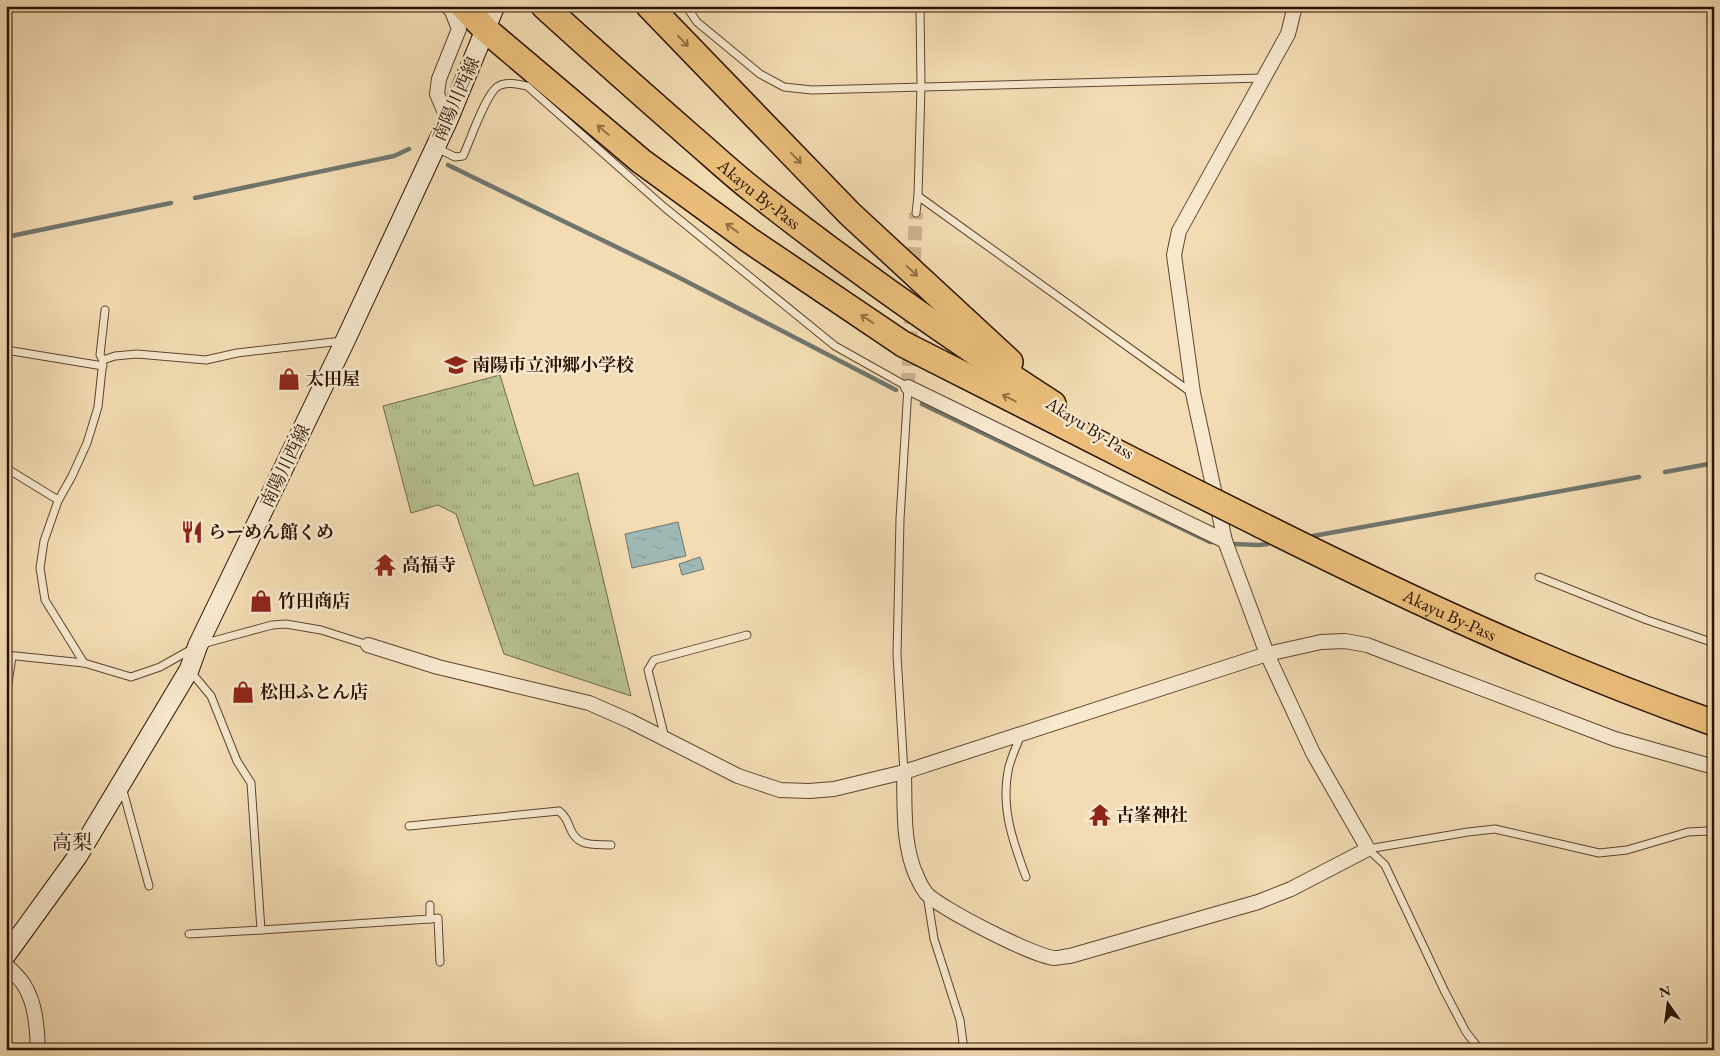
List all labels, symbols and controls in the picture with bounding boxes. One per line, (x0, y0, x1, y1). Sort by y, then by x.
one-way arrow (677, 35, 689, 48)
street label: 南陽川西線 (427, 53, 484, 145)
one-way arrow (597, 124, 610, 135)
one-way arrow (790, 152, 802, 164)
street label: Akayu By-Pass (712, 153, 806, 234)
one-way arrow (726, 223, 740, 233)
one-way arrow (906, 266, 919, 277)
one-way arrow (860, 314, 874, 325)
school or university icon: 南陽市立沖郷小学校 (443, 352, 469, 378)
place label: 南陽市立沖郷小学校 (472, 353, 634, 376)
shop icon: 太田屋 (276, 366, 302, 392)
place label: 太田屋 (306, 367, 360, 390)
street label: Akayu By-Pass (1041, 391, 1139, 464)
one-way arrow (1002, 393, 1017, 402)
street label: 南陽川西線 (254, 420, 315, 511)
restaurant icon: らーめん館くめ (179, 519, 205, 545)
place label: らーめん館くめ (208, 520, 334, 543)
temple icon: 高福寺 (372, 552, 398, 578)
place label: 高福寺 (402, 553, 456, 576)
street label: Akayu By-Pass (1398, 583, 1500, 646)
shop icon: 竹田商店 (248, 588, 274, 614)
place label: 竹田商店 (278, 589, 350, 612)
shop icon: 松田ふとん店 (230, 679, 256, 705)
place label: 松田ふとん店 (260, 680, 368, 703)
temple icon: 古峯神社 (1087, 802, 1113, 828)
place label: 古峯神社 (1116, 803, 1188, 826)
district label: 高梨 (52, 829, 92, 855)
north arrow (1642, 978, 1692, 1028)
text: N (1657, 981, 1673, 1001)

